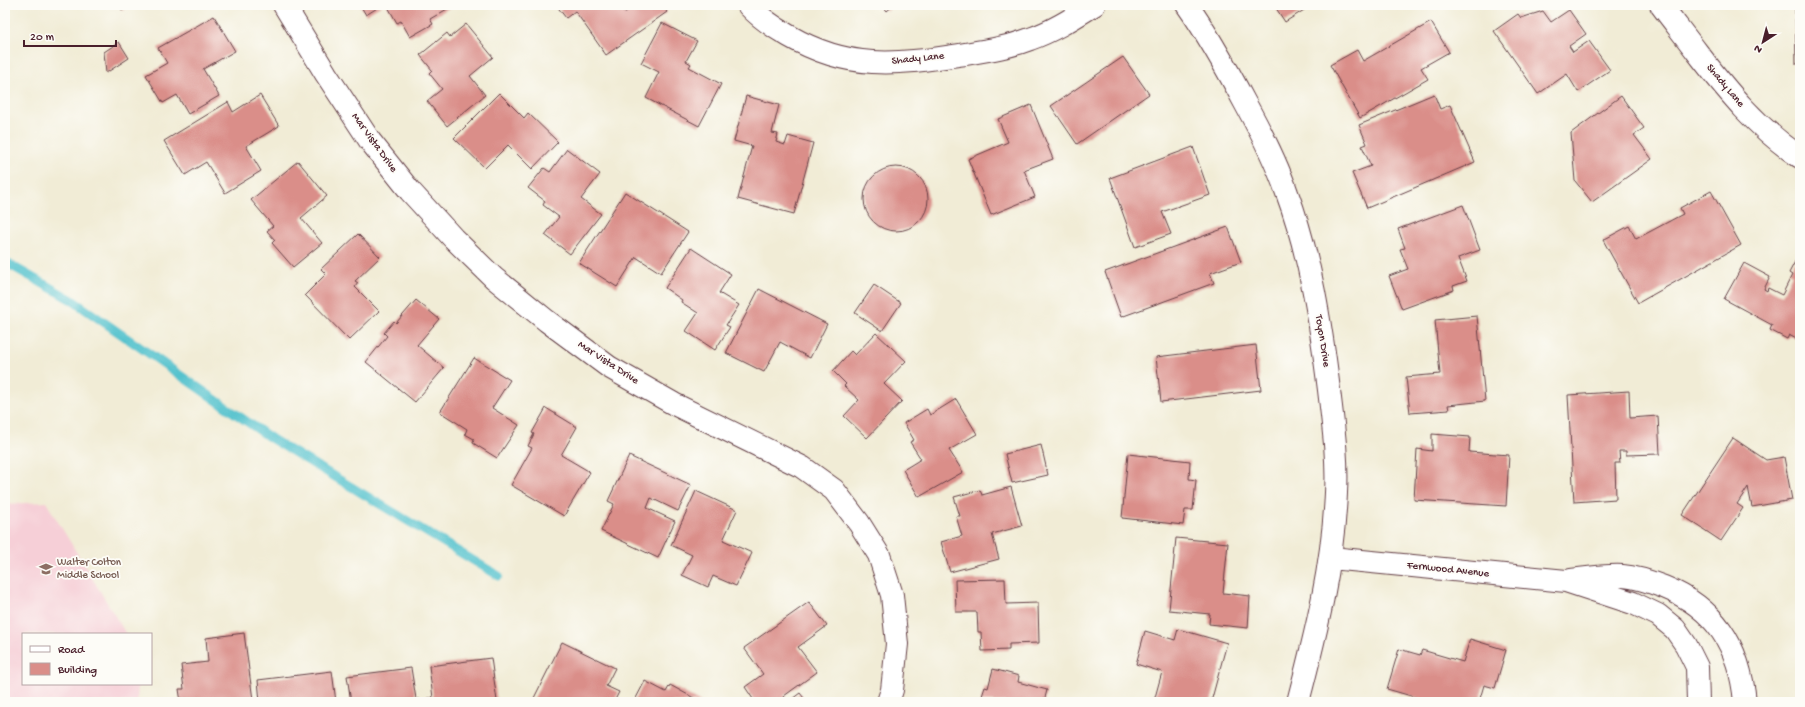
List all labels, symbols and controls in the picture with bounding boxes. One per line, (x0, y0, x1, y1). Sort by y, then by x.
scale bar (24, 22, 116, 48)
north arrow (1743, 22, 1783, 62)
text: 20 m (30, 31, 55, 45)
text: N (1752, 42, 1765, 55)
street label: Shady Lane (891, 50, 945, 68)
street label: Shady Lane (1703, 62, 1747, 110)
street label: Mar Vista Drive (349, 111, 400, 175)
street label: Toyon Drive (1312, 313, 1332, 368)
street label: Mar Vista Drive (575, 339, 641, 387)
place label: Walter Colton Middle School (57, 557, 122, 582)
street label: Fernwood Avenue (1405, 560, 1490, 580)
school or university icon: Walter Colton Middle School (38, 561, 54, 577)
legend (22, 633, 152, 685)
text: Road (58, 644, 85, 658)
text: Building (57, 664, 97, 678)

